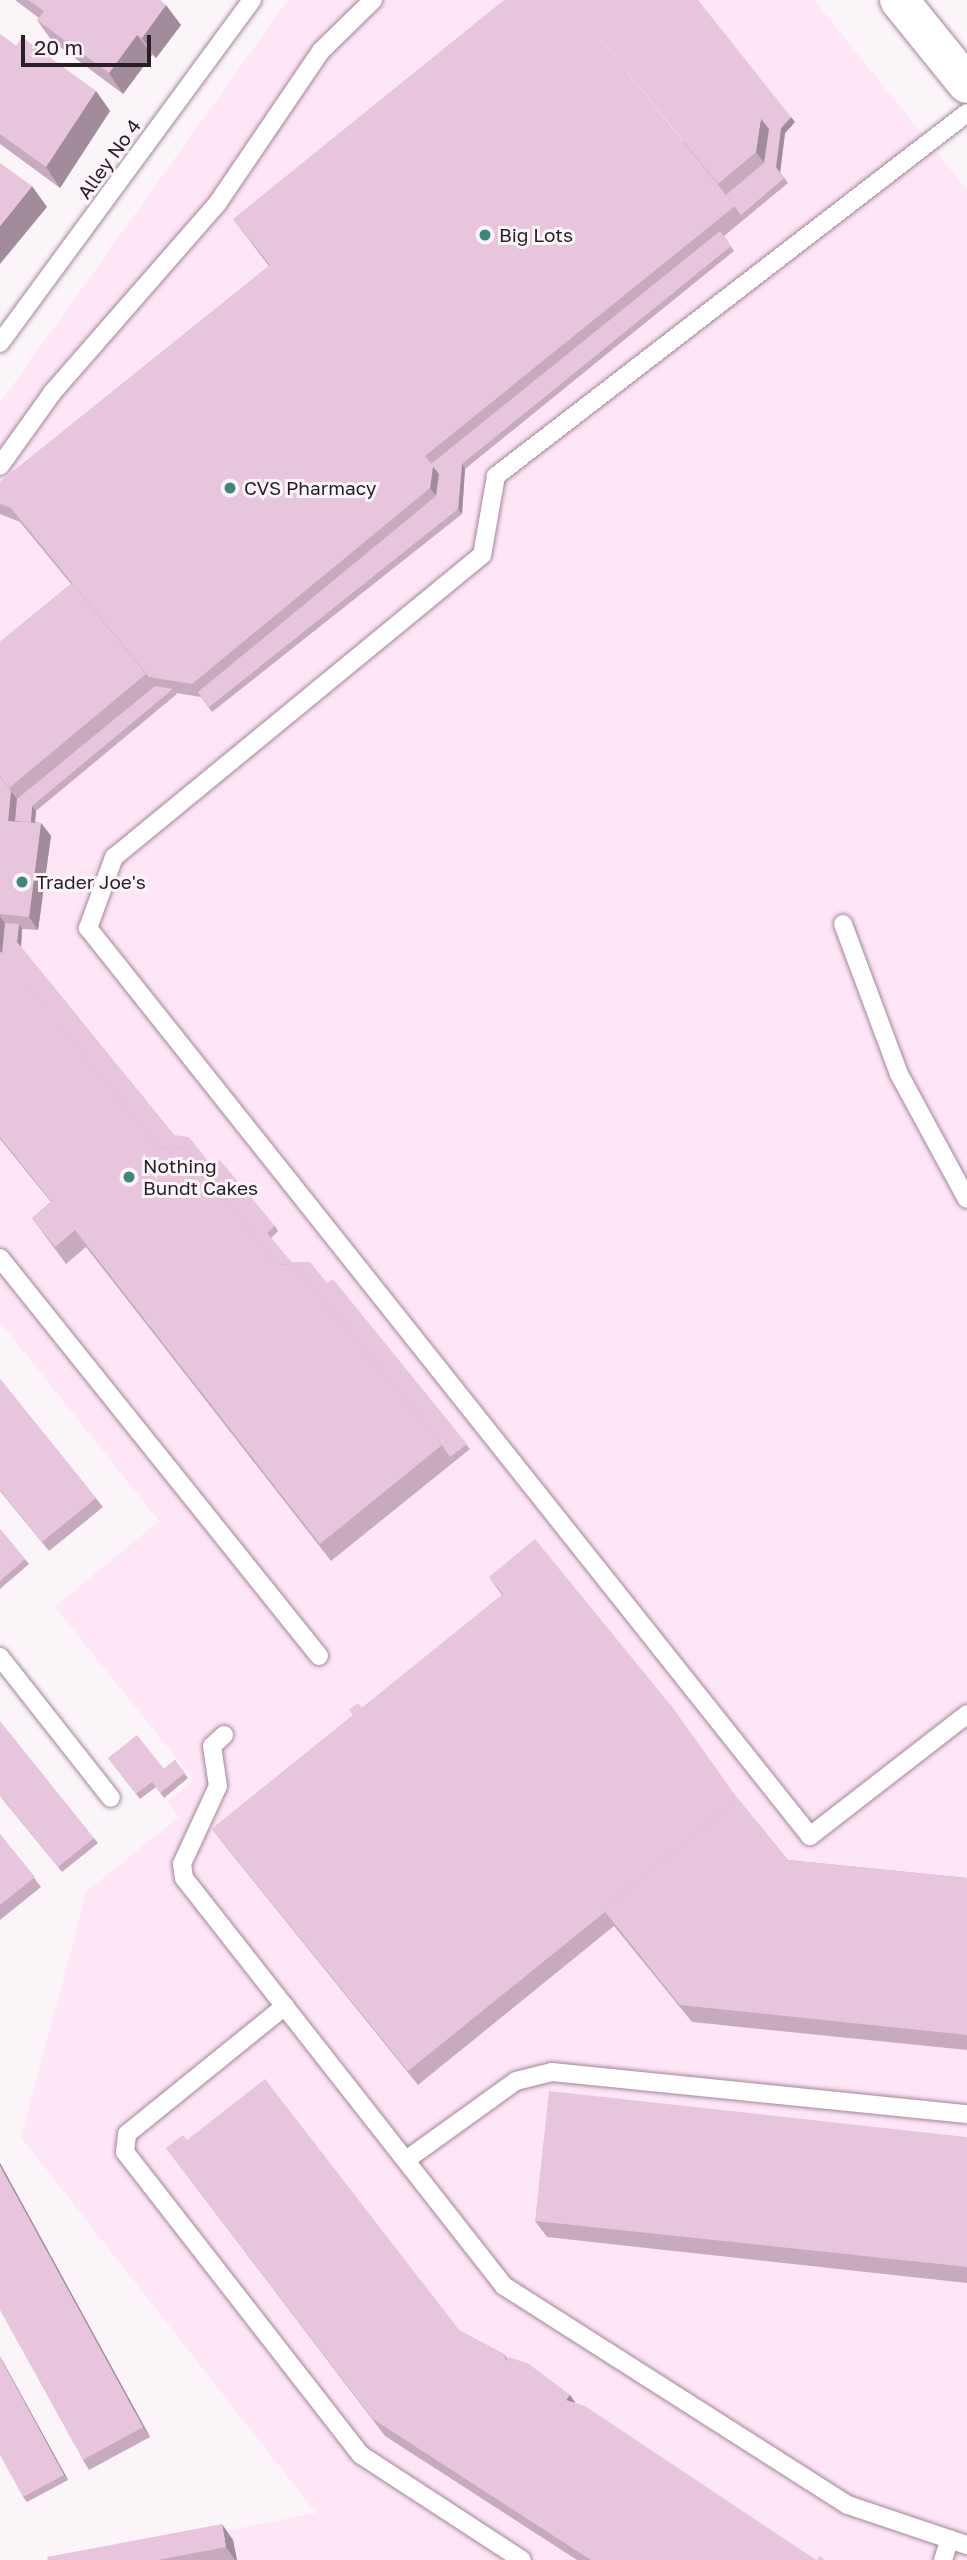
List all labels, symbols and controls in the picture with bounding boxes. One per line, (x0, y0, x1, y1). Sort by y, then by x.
scale bar (24, 21, 154, 65)
text: 20 m (34, 34, 83, 60)
street label: Alley No 4 (73, 115, 145, 203)
place label: Big Lots (499, 224, 573, 246)
marker: Big Lots (477, 227, 493, 243)
place label: CVS Pharmacy (244, 477, 376, 499)
marker: CVS Pharmacy (222, 480, 238, 496)
place label: Trader Joe's (36, 871, 146, 893)
marker: Trader Joe's (14, 874, 30, 890)
place label: Nothing Bundt Cakes (143, 1155, 258, 1199)
marker: Nothing Bundt Cakes (121, 1169, 137, 1185)

